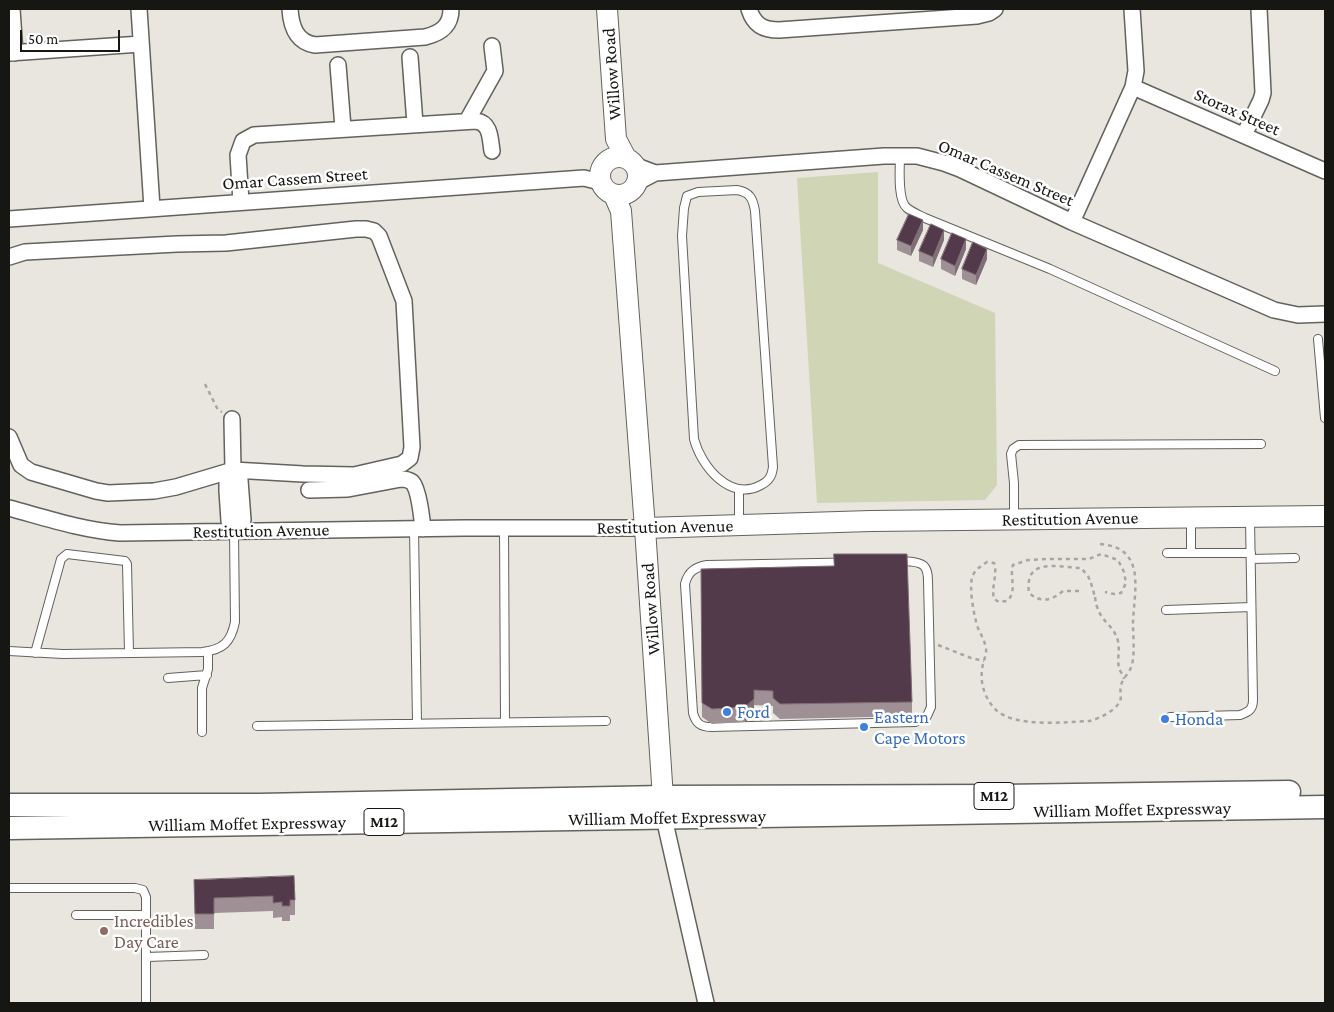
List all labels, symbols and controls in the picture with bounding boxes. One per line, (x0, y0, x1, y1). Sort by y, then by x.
scale bar (22, 20, 122, 52)
street label: Willow Road (598, 27, 626, 121)
text: 50 m (28, 31, 58, 47)
street label: Storax Street (1191, 84, 1283, 140)
street label: Omar Cassem Street (935, 135, 1077, 211)
street label: Omar Cassem Street (222, 163, 368, 195)
street label: Restitution Avenue (1002, 507, 1138, 531)
street label: Restitution Avenue (597, 515, 733, 539)
street label: Restitution Avenue (193, 519, 329, 543)
street label: Willow Road (637, 562, 665, 656)
place label: Ford (737, 701, 770, 723)
marker: Ford (721, 706, 733, 718)
place label: Eastern Cape Motors (874, 706, 966, 749)
place label: Honda (1175, 708, 1223, 730)
marker: Honda (1159, 713, 1171, 725)
marker: Eastern Cape Motors (858, 721, 870, 733)
road number: M12 (974, 782, 1014, 809)
street label: William Moffet Expressway (1033, 797, 1231, 823)
street label: William Moffet Expressway (568, 805, 766, 831)
road number: M12 (364, 809, 404, 836)
street label: William Moffet Expressway (148, 811, 346, 837)
place label: Incredibles Day Care (114, 910, 194, 952)
marker: Incredibles Day Care (98, 925, 110, 937)

